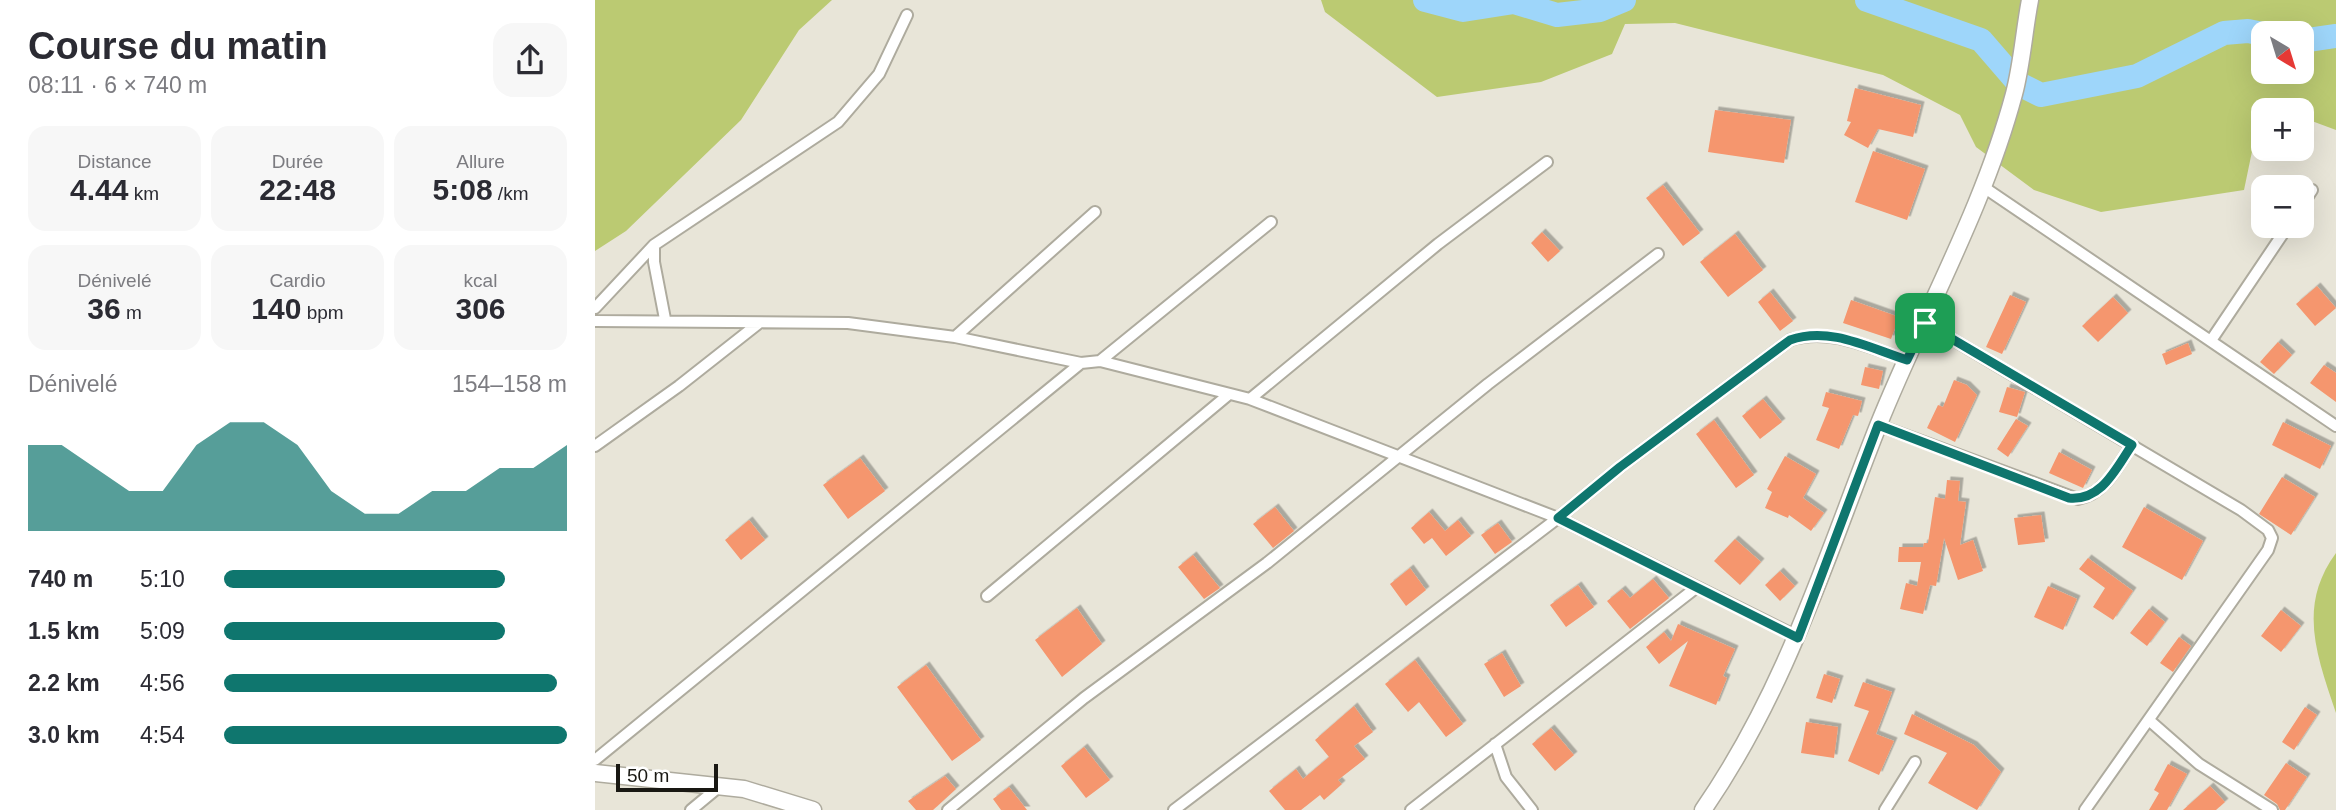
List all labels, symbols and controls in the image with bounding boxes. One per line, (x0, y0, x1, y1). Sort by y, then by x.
north arrow (2251, 21, 2313, 84)
map controls (2251, 21, 2314, 238)
button: share (493, 23, 567, 97)
text: Course du matin (28, 25, 328, 67)
text: 08:11 · 6 × 740 m (28, 72, 207, 98)
button: + (2251, 98, 2314, 161)
text: Distance (78, 151, 151, 172)
text: Durée (272, 151, 323, 172)
text: Allure (456, 151, 505, 172)
text: 4.44 (70, 173, 128, 206)
text: 22:48 (259, 173, 336, 206)
text: 5:08 (433, 173, 493, 206)
button: − (2251, 175, 2314, 238)
text: km (128, 183, 159, 204)
text: /km (493, 183, 528, 204)
text: Dénivelé (78, 270, 151, 291)
text: Cardio (270, 270, 325, 291)
text: kcal (464, 270, 497, 291)
text: 36 (87, 292, 121, 325)
text: 140 (251, 292, 301, 325)
text: 306 (455, 292, 506, 325)
pin (1895, 293, 1955, 353)
text: m (121, 302, 142, 323)
text: bpm (301, 302, 344, 323)
icon: arrive (1906, 304, 1944, 342)
text: Dénivelé (28, 371, 118, 397)
text: 154–158 m (452, 371, 567, 397)
text: 740 m (28, 566, 93, 592)
text: 5:10 (140, 566, 185, 592)
text: 1.5 km (28, 618, 100, 644)
text: 5:09 (140, 618, 185, 644)
text: 2.2 km (28, 670, 100, 696)
text: 4:56 (140, 670, 185, 696)
text: 3.0 km (28, 722, 100, 748)
text: 4:54 (140, 722, 185, 748)
scale bar (616, 761, 717, 793)
text: 50 m (627, 765, 669, 786)

